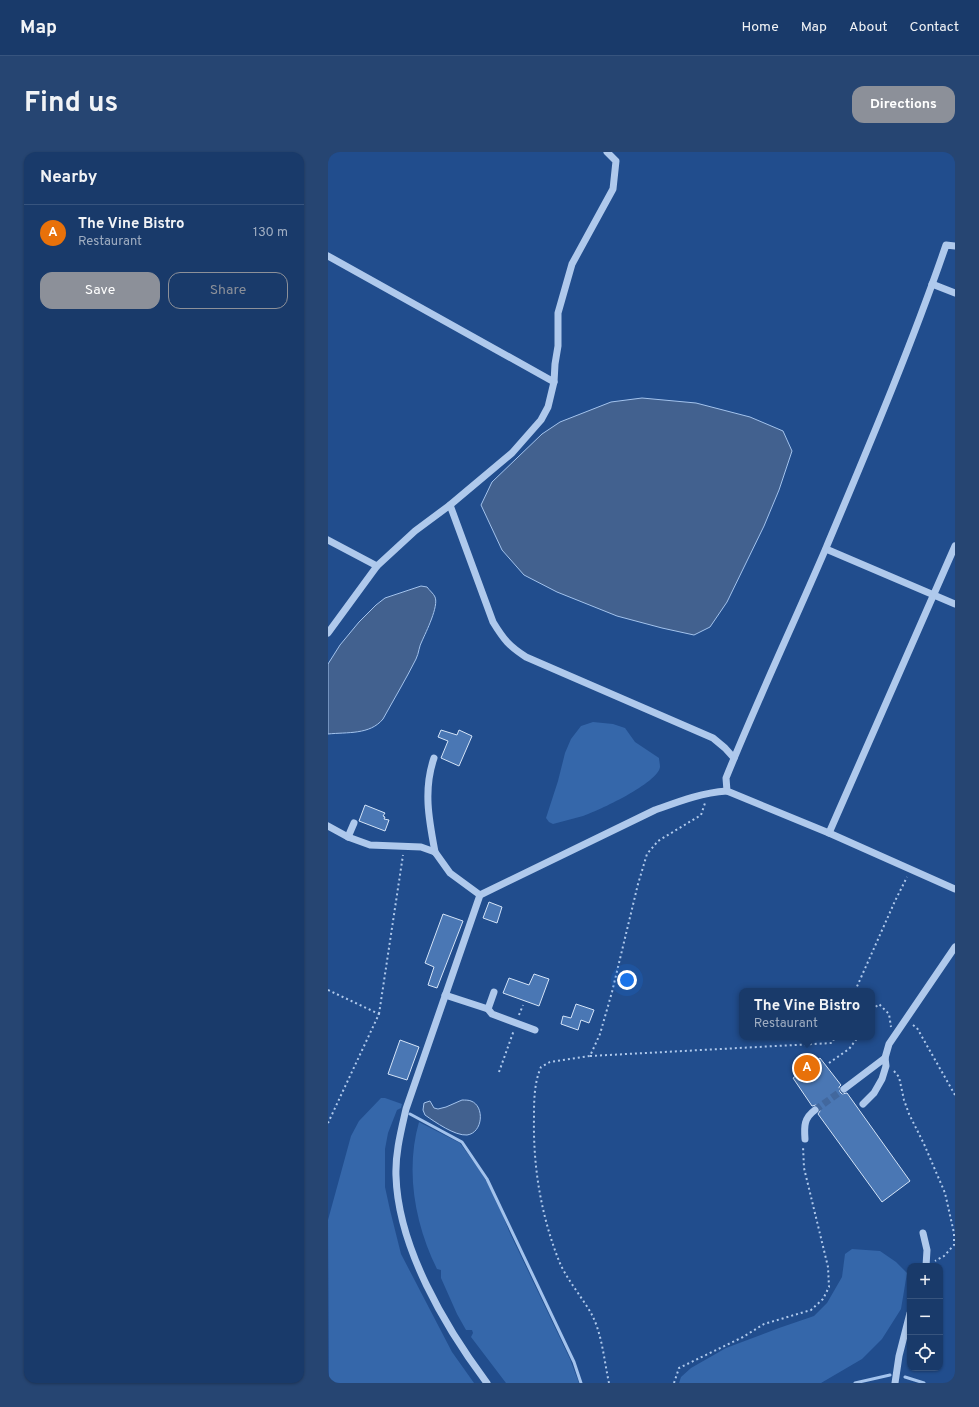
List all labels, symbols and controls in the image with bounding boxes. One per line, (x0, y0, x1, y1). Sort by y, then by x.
text: Map (20, 16, 57, 40)
text: Home (742, 19, 779, 36)
text: Map (801, 19, 827, 36)
text: About (849, 19, 888, 36)
text: Contact (910, 19, 959, 36)
text: Find us (24, 86, 118, 122)
button: Directions (852, 86, 955, 123)
text: Nearby (40, 167, 97, 189)
text: The Vine Bistro (78, 215, 184, 234)
text: A (48, 225, 58, 241)
text: 130 m (253, 225, 288, 241)
text: Restaurant (78, 234, 142, 250)
button: Save (40, 272, 160, 309)
button: Share (168, 272, 288, 309)
your location (617, 970, 637, 990)
popup (739, 988, 875, 1040)
text: The Vine Bistro (754, 997, 860, 1016)
text: Restaurant (754, 1016, 818, 1032)
pin: A (794, 1053, 820, 1083)
map controls (907, 1263, 943, 1371)
button: + (907, 1263, 943, 1299)
button: − (907, 1299, 943, 1335)
button: locate (907, 1335, 943, 1371)

